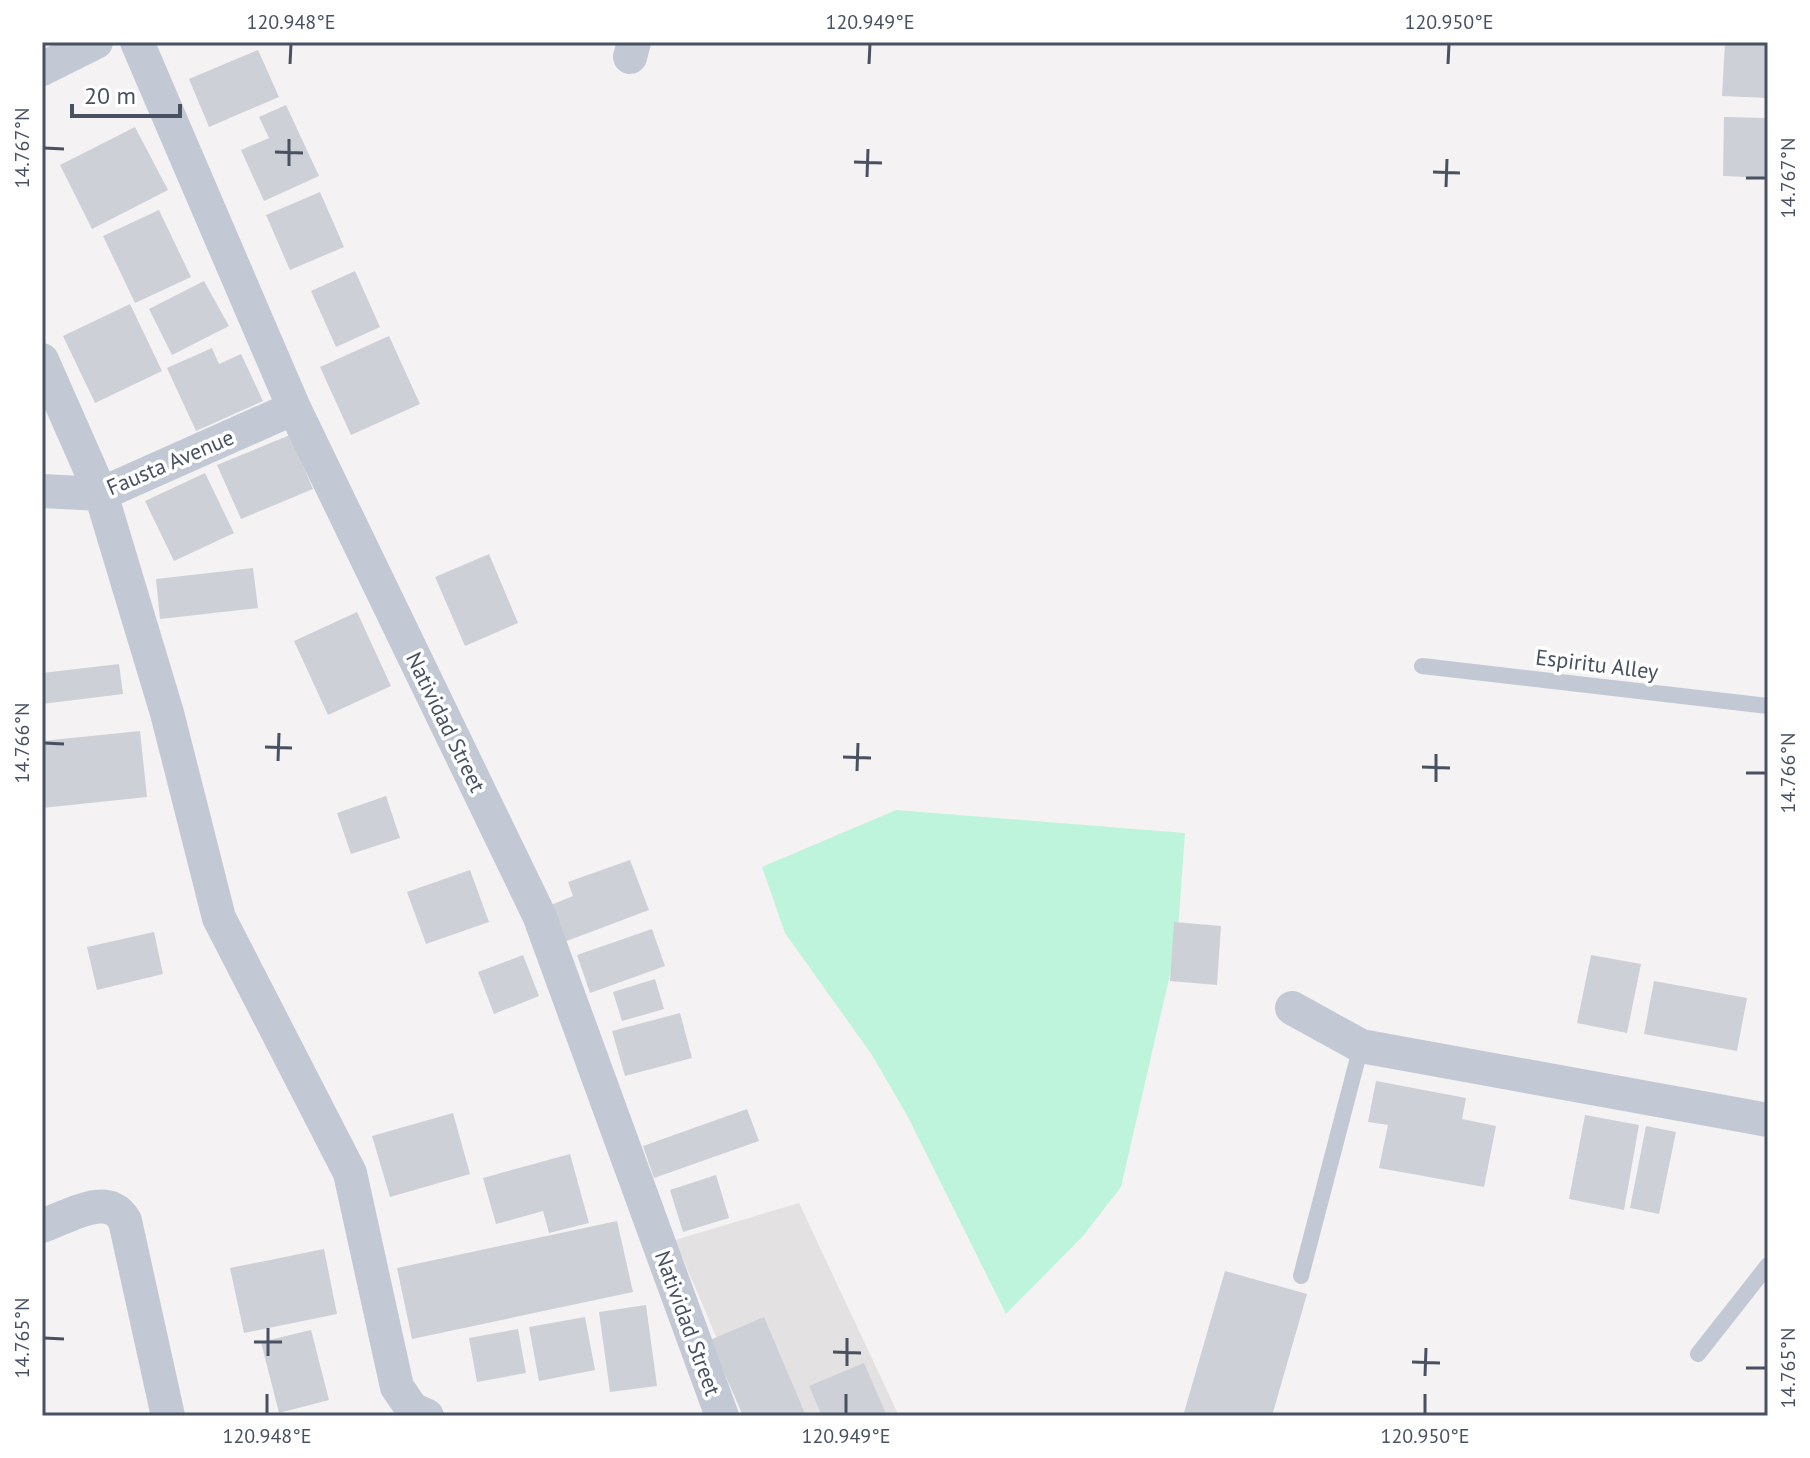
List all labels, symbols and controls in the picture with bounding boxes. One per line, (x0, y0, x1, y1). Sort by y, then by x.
text: 120.948°E (247, 9, 335, 35)
text: 120.949°E (826, 9, 914, 35)
text: 120.950°E (1405, 9, 1493, 35)
scale bar (72, 68, 180, 118)
text: 20 m (84, 80, 136, 111)
text: 14.767°N (9, 108, 35, 188)
text: 14.767°N (1775, 138, 1801, 218)
street label: Fausta Avenue (102, 423, 238, 501)
street label: Espiritu Alley (1534, 643, 1661, 686)
street label: Natividad Street (400, 647, 492, 797)
text: 14.766°N (9, 703, 35, 783)
text: 14.766°N (1775, 733, 1801, 813)
street label: Natividad Street (649, 1247, 727, 1400)
text: 14.765°N (9, 1298, 35, 1378)
text: 14.765°N (1775, 1328, 1801, 1408)
text: 120.948°E (223, 1423, 311, 1449)
text: 120.949°E (802, 1423, 890, 1449)
text: 120.950°E (1381, 1423, 1469, 1449)

